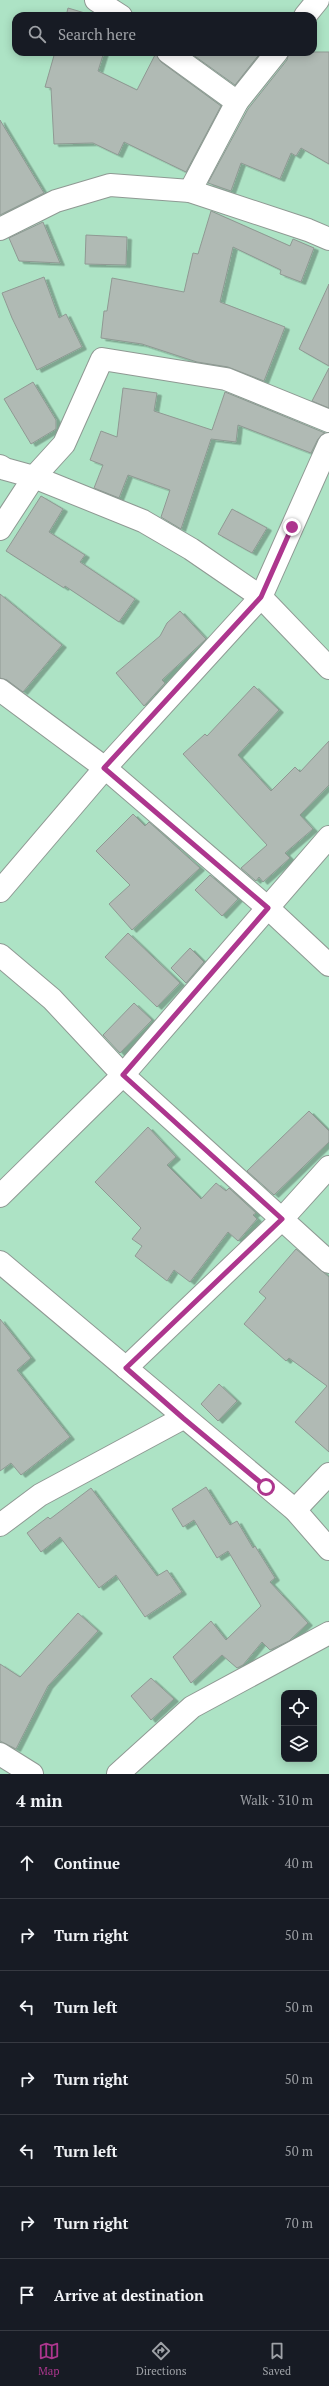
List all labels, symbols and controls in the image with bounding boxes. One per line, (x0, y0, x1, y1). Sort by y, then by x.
search box (12, 12, 317, 56)
icon: search (26, 23, 48, 45)
text: Search here (58, 24, 136, 44)
route end (283, 518, 301, 536)
route start (257, 1478, 275, 1496)
map controls (281, 1690, 317, 1762)
button: locate (281, 1690, 317, 1726)
button: layers (281, 1726, 317, 1762)
text: 4 min (16, 1789, 63, 1812)
text: Walk · 310 m (240, 1791, 313, 1809)
icon: ahead (16, 1852, 38, 1874)
text: Continue (54, 1853, 120, 1873)
text: 40 m (285, 1854, 313, 1872)
icon: right (16, 1924, 38, 1946)
text: Turn right (54, 1925, 129, 1945)
text: 50 m (285, 1926, 313, 1944)
icon: left (16, 1996, 38, 2018)
text: Turn left (54, 1997, 118, 2017)
text: 50 m (285, 1998, 313, 2016)
icon: right (16, 2068, 38, 2090)
text: Turn right (54, 2069, 129, 2089)
text: 50 m (285, 2070, 313, 2088)
icon: left (16, 2140, 38, 2162)
text: Turn left (54, 2141, 118, 2161)
text: 50 m (285, 2142, 313, 2160)
icon: right (16, 2212, 38, 2234)
text: Turn right (54, 2213, 129, 2233)
text: 70 m (285, 2214, 313, 2232)
icon: arrive (16, 2284, 38, 2306)
text: Arrive at destination (54, 2285, 204, 2305)
tab: Map (38, 2340, 60, 2378)
tab: Directions (136, 2340, 187, 2378)
tab: Saved (263, 2340, 291, 2378)

